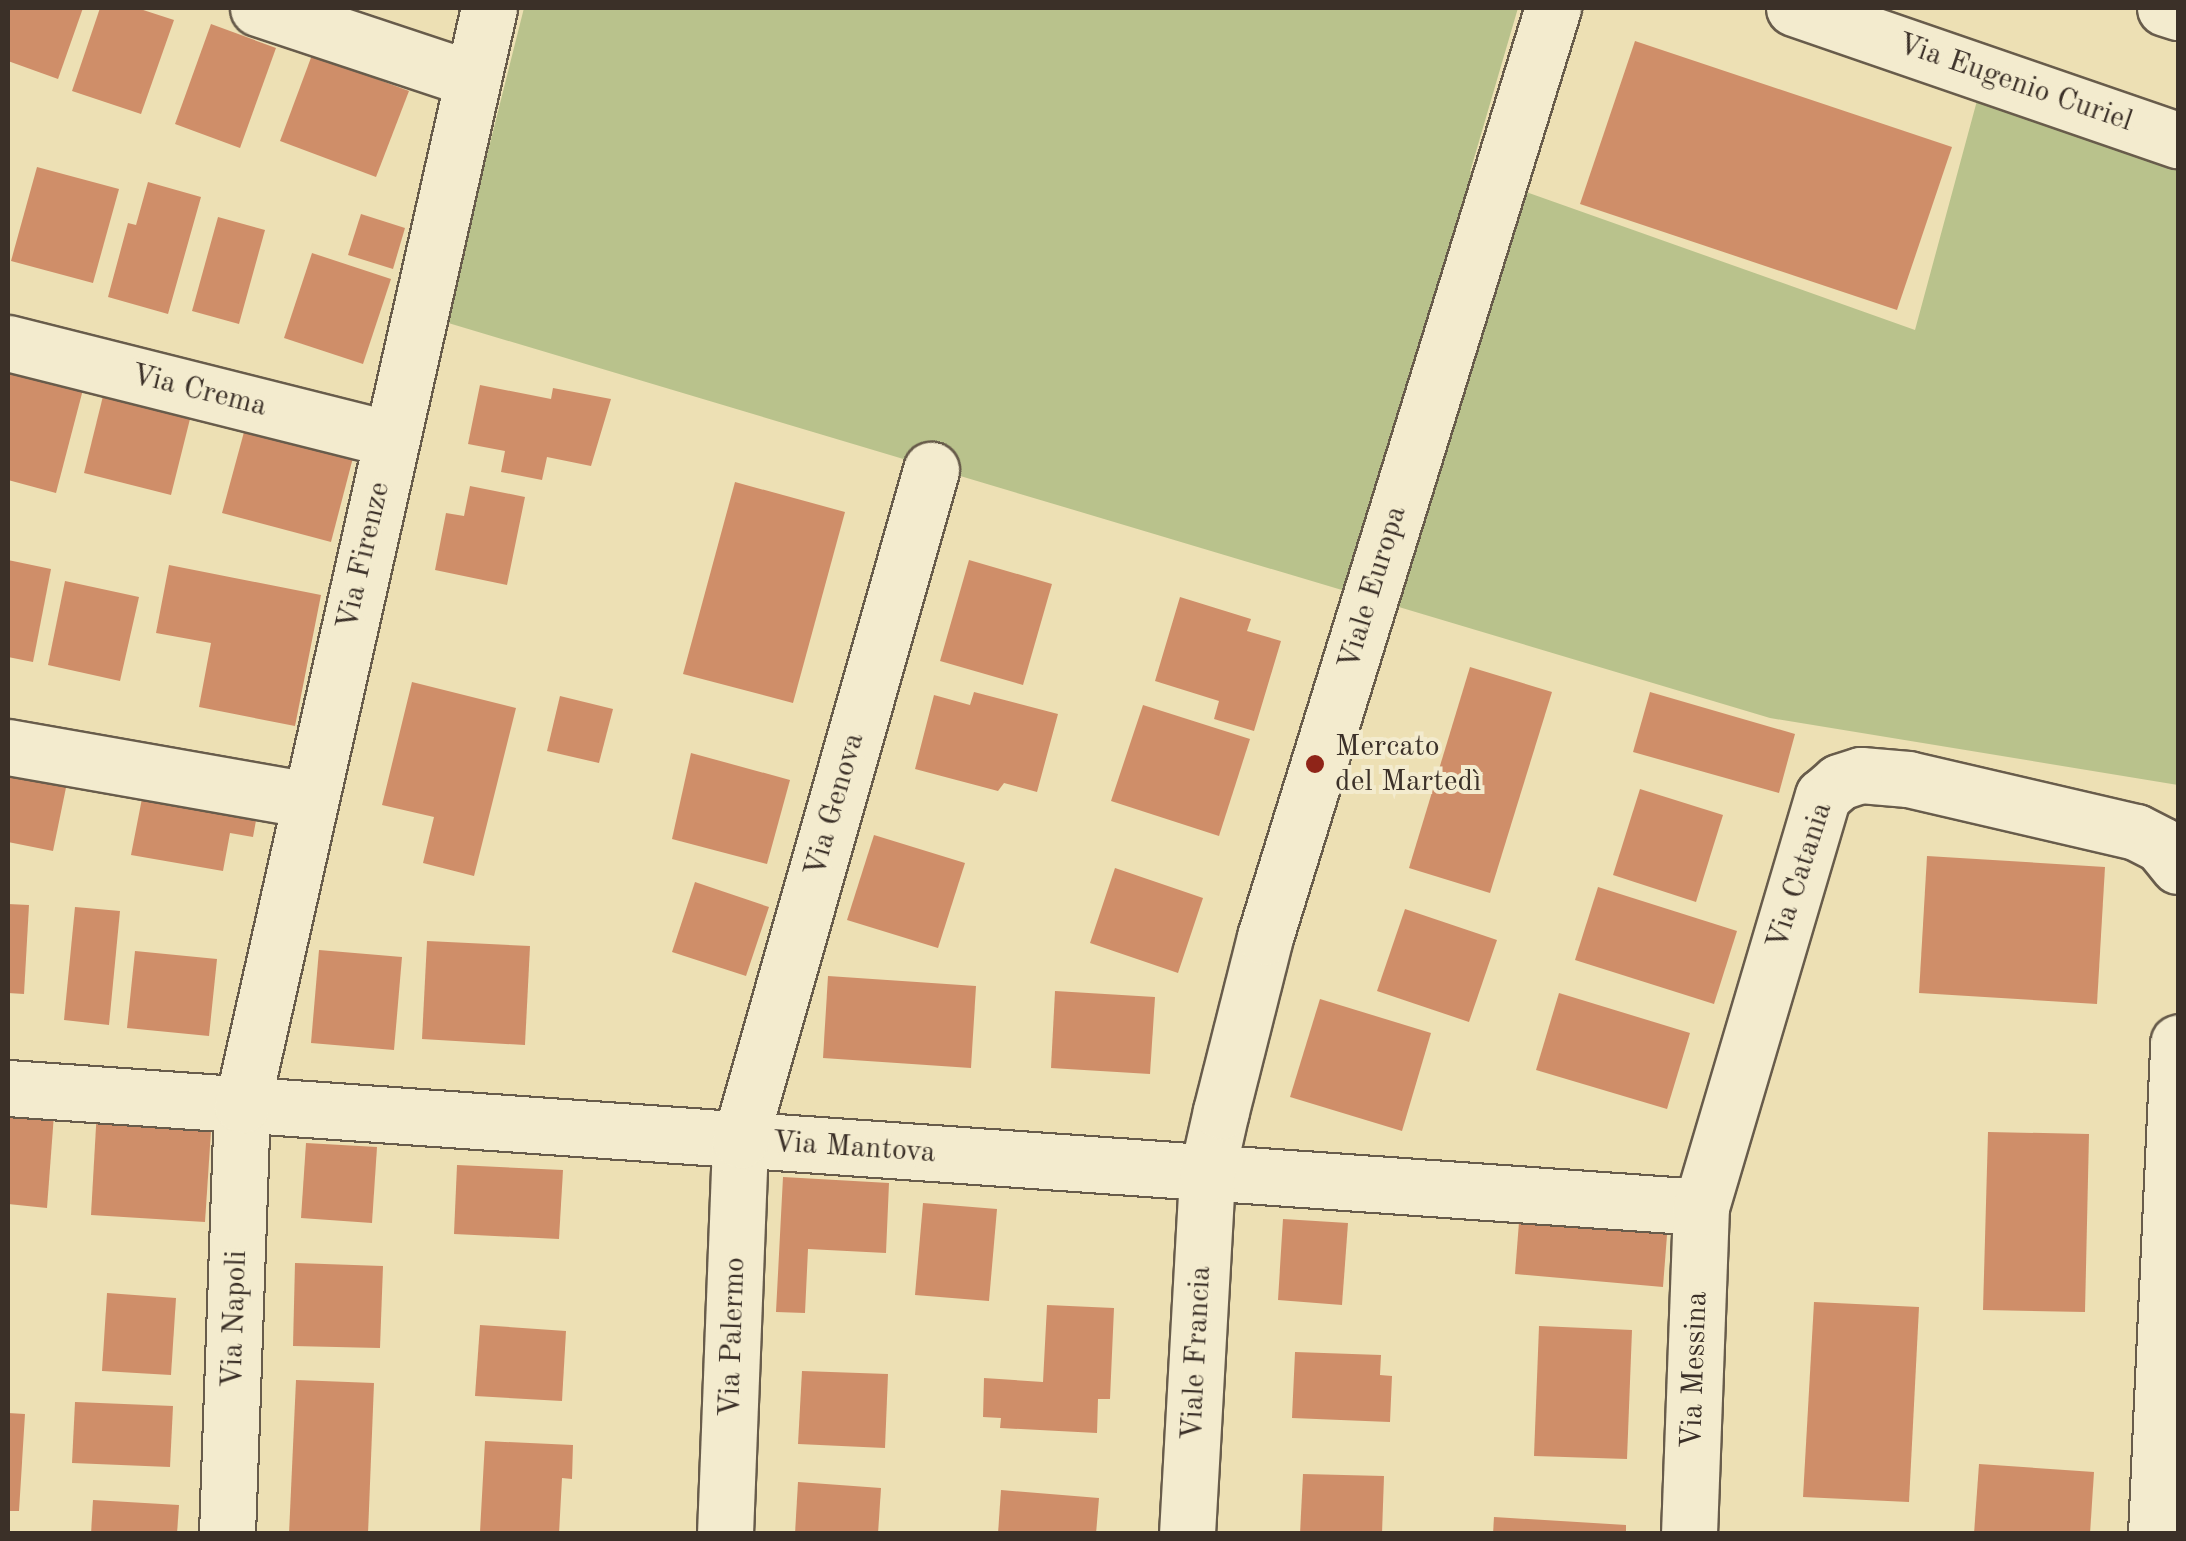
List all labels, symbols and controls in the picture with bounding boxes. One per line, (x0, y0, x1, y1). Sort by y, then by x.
street label: Via Eugenio Curiel (1893, 26, 2137, 140)
street label: Via Crema (128, 357, 270, 425)
street label: Via Firenze (329, 478, 399, 634)
street label: Viale Europa (1331, 502, 1415, 674)
street label: Via Genova (797, 729, 873, 881)
place label: Mercato del Martedì (1335, 729, 1481, 800)
marker: Mercato del Martedì (1304, 753, 1326, 775)
street label: Via Catania (1759, 798, 1841, 954)
street label: Via Mantova (771, 1124, 937, 1172)
street label: Via Napoli (215, 1250, 255, 1388)
street label: Via Palermo (712, 1256, 754, 1418)
street label: Viale Francia (1174, 1265, 1220, 1441)
street label: Via Messina (1674, 1291, 1716, 1449)

